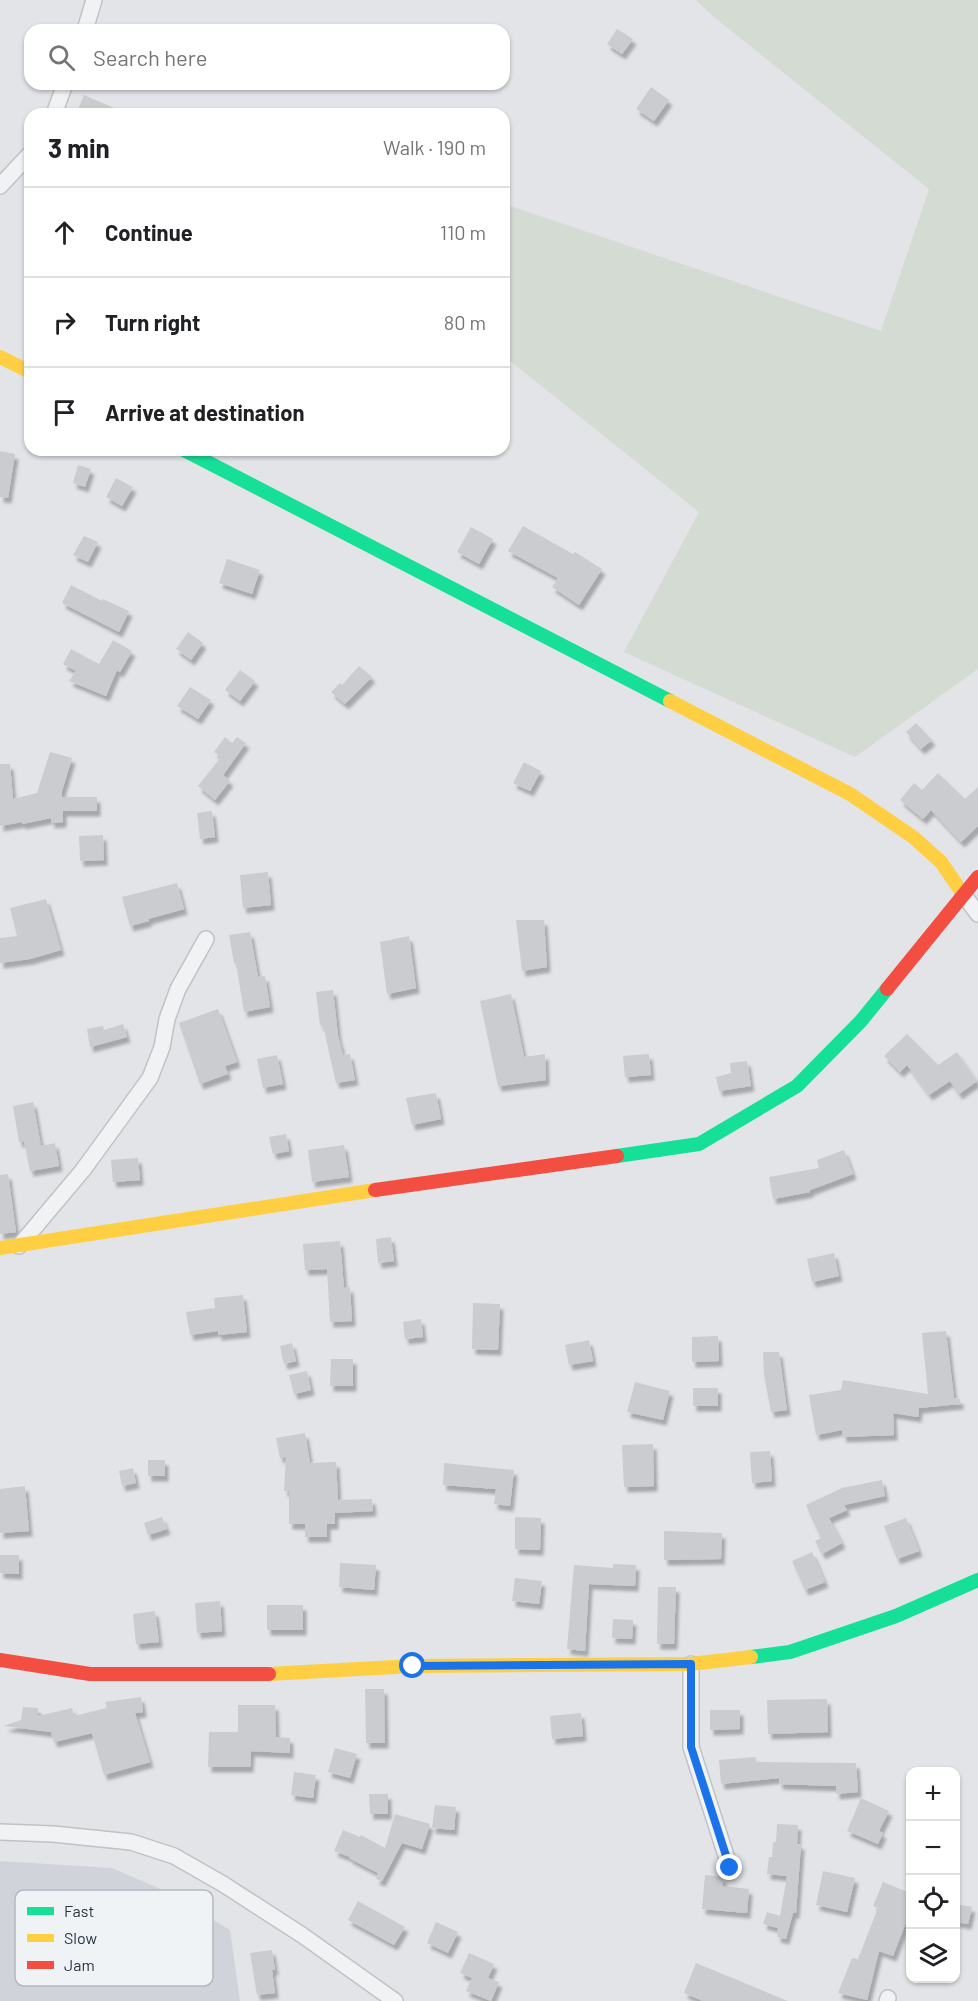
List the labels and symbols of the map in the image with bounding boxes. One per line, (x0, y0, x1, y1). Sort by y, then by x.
route start (399, 1652, 425, 1678)
route end (716, 1854, 742, 1880)
legend (15, 1890, 213, 1986)
text: Fast (64, 1901, 94, 1920)
text: Slow (64, 1928, 97, 1947)
text: Jam (64, 1955, 95, 1974)

